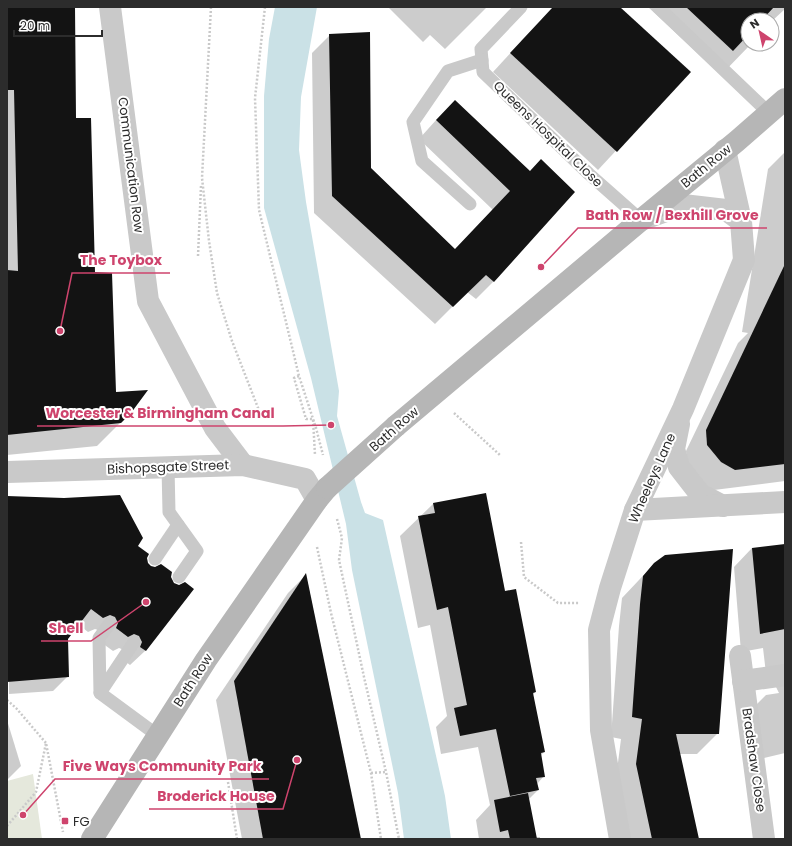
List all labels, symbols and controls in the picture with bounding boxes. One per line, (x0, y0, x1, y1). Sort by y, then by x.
scale bar (14, 12, 102, 38)
north arrow (740, 12, 780, 52)
text: N (747, 15, 762, 33)
text: 20 m (20, 17, 50, 34)
street label: Queens Hospital Close (489, 76, 607, 192)
street label: Communication Row (113, 96, 149, 234)
street label: Bath Row (677, 139, 736, 192)
callout: Bath Row / Bexhill Grove (578, 202, 767, 228)
text: Bath Row / Bexhill Grove (585, 205, 759, 225)
callout: The Toybox (72, 247, 170, 273)
text: The Toybox (80, 250, 163, 270)
callout: Worcester & Birmingham Canal (37, 400, 283, 426)
street label: Bath Row (365, 402, 423, 456)
text: Worcester & Birmingham Canal (45, 403, 275, 423)
street label: Wheeleys Lane (624, 430, 680, 526)
street label: Bishopsgate Street (107, 455, 230, 479)
callout: Shell (41, 615, 91, 641)
text: Shell (49, 618, 83, 638)
street label: Bath Row (169, 649, 218, 710)
street label: Bradshaw Close (737, 707, 771, 813)
callout: Five Ways Community Park (55, 753, 269, 779)
text: Five Ways Community Park (63, 756, 262, 776)
callout: Broderick House (149, 783, 283, 809)
text: Broderick House (157, 786, 275, 806)
place label: FG (73, 812, 90, 831)
marker: FG (60, 816, 70, 826)

